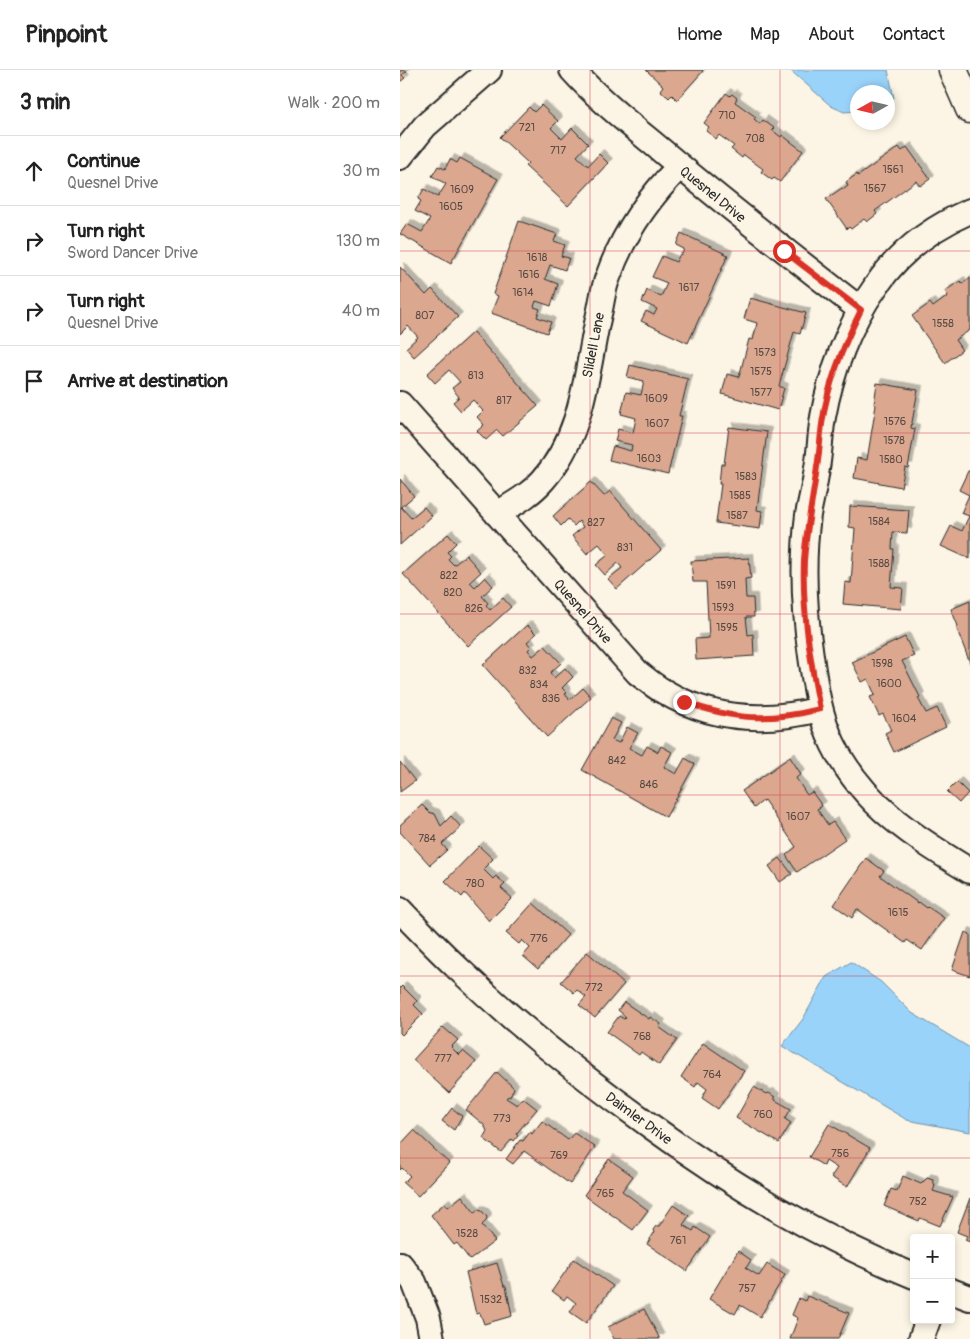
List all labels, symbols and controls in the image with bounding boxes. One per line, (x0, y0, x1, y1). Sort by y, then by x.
text: Pinpoint (25, 20, 107, 49)
text: Home (677, 23, 722, 46)
text: Map (750, 23, 780, 46)
text: About (808, 23, 854, 46)
text: Contact (882, 23, 945, 46)
north arrow (850, 85, 895, 130)
text: 3 min (20, 89, 70, 116)
text: Walk · 200 m (288, 93, 380, 113)
house number: 710 (718, 109, 736, 122)
house number: 721 (519, 121, 535, 134)
house number: 708 (746, 132, 765, 145)
house number: 717 (550, 144, 566, 157)
text: Continue (67, 149, 140, 173)
icon: ahead (20, 157, 48, 185)
text: 30 m (342, 161, 380, 181)
street label: Quesnel Drive (676, 163, 749, 226)
house number: 1561 (883, 163, 903, 176)
text: Quesnel Drive (67, 173, 158, 193)
house number: 1567 (864, 182, 886, 195)
house number: 1609 (450, 183, 474, 196)
house number: 1605 (439, 200, 463, 213)
text: Turn right (67, 219, 145, 243)
icon: right (20, 227, 48, 255)
text: 130 m (336, 231, 380, 251)
route start (773, 240, 796, 263)
text: Sword Dancer Drive (67, 243, 198, 263)
house number: 1618 (527, 251, 548, 264)
house number: 1616 (518, 268, 540, 281)
house number: 1617 (679, 281, 700, 294)
house number: 1614 (512, 286, 534, 299)
text: Turn right (67, 289, 145, 313)
icon: right (20, 297, 48, 325)
text: 40 m (342, 301, 380, 321)
house number: 807 (416, 309, 435, 322)
street label: Slidell Lane (579, 311, 608, 379)
text: Quesnel Drive (67, 313, 158, 333)
house number: 1558 (932, 317, 954, 330)
house number: 1573 (754, 346, 776, 359)
house number: 1575 (750, 365, 772, 378)
icon: arrive (20, 367, 48, 395)
text: Arrive at destination (67, 369, 228, 393)
house number: 813 (468, 369, 484, 382)
house number: 1577 (750, 386, 772, 399)
house number: 1609 (644, 392, 668, 405)
house number: 817 (496, 394, 512, 407)
house number: 1576 (884, 415, 906, 428)
house number: 1607 (645, 417, 669, 430)
house number: 1578 (883, 434, 905, 447)
house number: 1603 (637, 452, 661, 465)
house number: 1580 (879, 453, 903, 466)
house number: 1583 (735, 470, 757, 483)
house number: 1585 (729, 489, 751, 502)
house number: 1587 (726, 509, 748, 522)
house number: 1584 (868, 515, 891, 528)
house number: 827 (587, 516, 605, 529)
house number: 831 (617, 541, 633, 554)
house number: 1588 (868, 557, 890, 570)
house number: 822 (440, 569, 458, 582)
street label: Quesnel Drive (550, 576, 615, 647)
house number: 1591 (716, 579, 736, 592)
house number: 820 (443, 586, 463, 599)
house number: 1593 (712, 601, 734, 614)
house number: 826 (465, 602, 483, 615)
house number: 1595 (716, 621, 738, 634)
house number: 1598 (871, 657, 893, 670)
house number: 832 (519, 664, 537, 677)
house number: 1600 (876, 677, 902, 690)
house number: 834 (530, 678, 549, 691)
route end (673, 691, 696, 714)
house number: 836 (542, 692, 560, 705)
house number: 1604 (892, 712, 917, 725)
house number: 842 (608, 754, 626, 767)
house number: 846 (640, 778, 658, 791)
house number: 1607 (786, 810, 810, 823)
house number: 784 (418, 832, 436, 845)
house number: 780 (466, 877, 484, 890)
house number: 1615 (888, 906, 909, 919)
house number: 776 (530, 932, 548, 945)
house number: 772 (585, 981, 603, 994)
house number: 768 (633, 1030, 651, 1043)
house number: 777 (434, 1052, 452, 1065)
house number: 764 (703, 1068, 722, 1081)
street label: Daimler Drive (602, 1089, 675, 1148)
house number: 760 (753, 1108, 773, 1121)
house number: 773 (493, 1112, 511, 1125)
house number: 756 (831, 1147, 849, 1160)
house number: 769 (550, 1149, 568, 1162)
house number: 765 (596, 1187, 614, 1200)
house number: 752 (909, 1195, 927, 1208)
house number: 1528 (456, 1227, 478, 1240)
house number: 761 (670, 1234, 686, 1247)
map controls (910, 1234, 955, 1324)
button: + (910, 1234, 955, 1279)
button: − (910, 1279, 955, 1324)
house number: 757 (738, 1282, 756, 1295)
house number: 1532 (480, 1293, 502, 1306)

